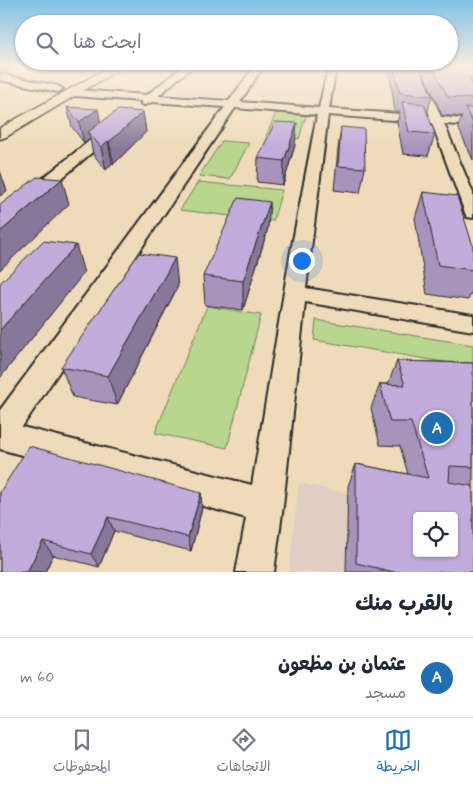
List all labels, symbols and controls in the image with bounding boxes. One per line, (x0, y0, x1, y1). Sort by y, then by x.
search box (15, 15, 458, 70)
icon: search (33, 29, 61, 57)
text: ابحث هنا (73, 30, 142, 55)
your location (289, 248, 315, 274)
pin: A (421, 409, 453, 447)
map controls (413, 512, 458, 557)
button: locate (413, 512, 458, 557)
text: بالقرب منك (355, 590, 453, 618)
text: عثمان بن مظعون (278, 652, 406, 677)
text: 60 m (20, 667, 54, 688)
text: A (432, 667, 442, 688)
text: مسجد (365, 683, 406, 704)
tab: المحفوظات (53, 726, 111, 779)
tab: الاتجاهات (216, 726, 271, 779)
tab: الخريطة (376, 726, 420, 779)

